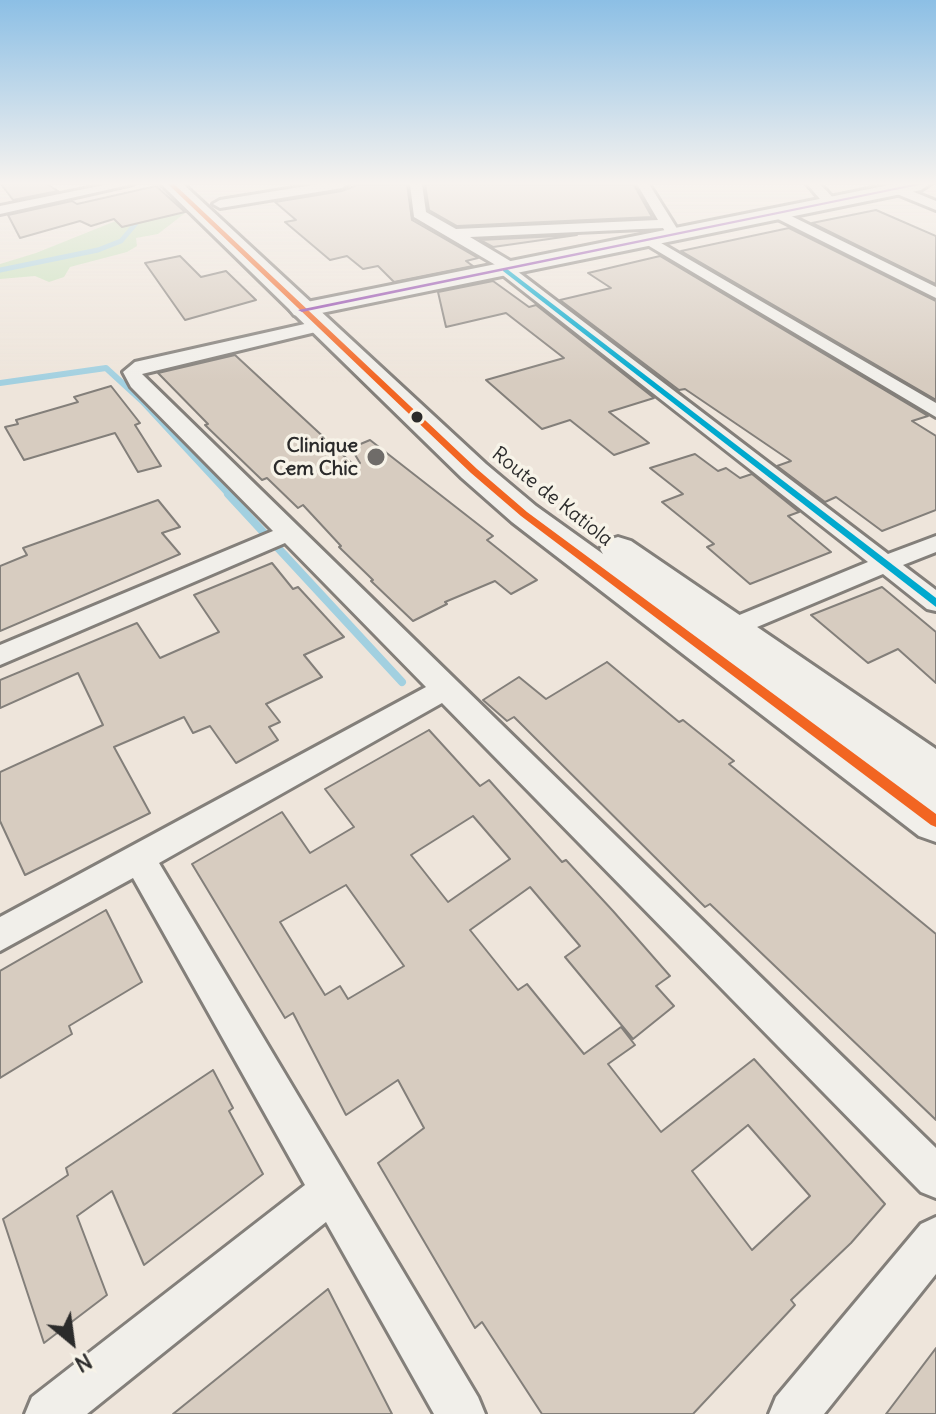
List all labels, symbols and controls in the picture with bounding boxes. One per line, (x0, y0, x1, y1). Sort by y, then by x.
unlabelled marker (409, 409, 425, 425)
place label: Clinique Cem Chic (273, 434, 358, 481)
street label: Route de Katiola (487, 442, 617, 552)
marker: Clinique Cem Chic (365, 446, 387, 468)
north arrow (32, 1302, 112, 1382)
text: N (70, 1347, 97, 1379)

